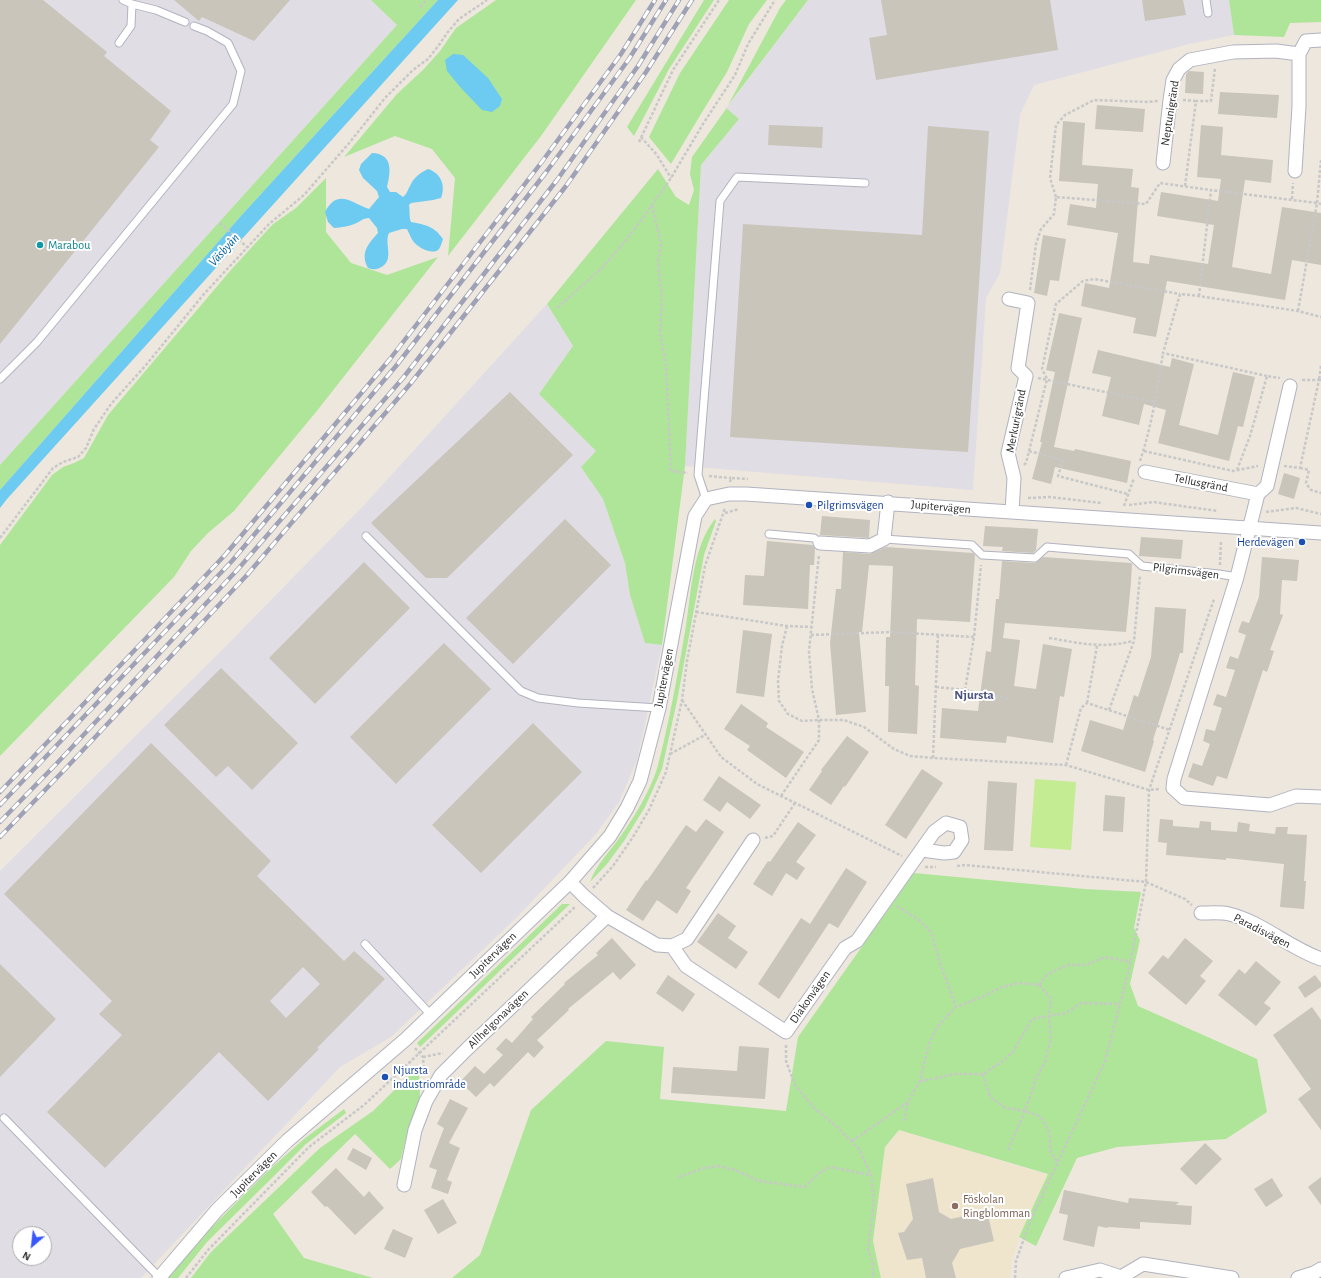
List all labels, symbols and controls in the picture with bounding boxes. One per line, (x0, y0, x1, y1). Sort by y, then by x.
street label: Neptunigränd (1158, 79, 1182, 147)
water label: Väsbyån (205, 230, 243, 270)
place label: Marabou (48, 238, 90, 252)
marker: Marabou (35, 240, 45, 250)
street label: Merkurigränd (1003, 388, 1029, 454)
street label: Tellusgränd (1173, 471, 1229, 495)
street label: Jupitervägen (911, 497, 971, 517)
place label: Pilgrimsvägen (817, 498, 884, 512)
marker: Pilgrimsvägen (804, 500, 814, 510)
place label: Herdevägen (1237, 535, 1294, 549)
marker: Herdevägen (1297, 537, 1307, 547)
street label: Pilgrimsvägen (1152, 560, 1220, 582)
street label: Jupitervägen (651, 647, 677, 709)
district label: Njursta (954, 687, 994, 703)
street label: Paradisvägen (1231, 910, 1293, 952)
street label: Jupitervägen (466, 929, 520, 981)
street label: Diakonvägen (787, 968, 833, 1026)
street label: Allhelgonavägen (465, 986, 531, 1052)
place label: Njursta industriområde (393, 1063, 466, 1091)
marker: Njursta industriområde (380, 1072, 390, 1082)
street label: Jupitervägen (228, 1148, 280, 1200)
place label: Föskolan Ringblomman (963, 1192, 1030, 1220)
marker: Föskolan Ringblomman (950, 1201, 960, 1211)
north arrow (12, 1226, 52, 1266)
text: N (21, 1250, 33, 1263)

